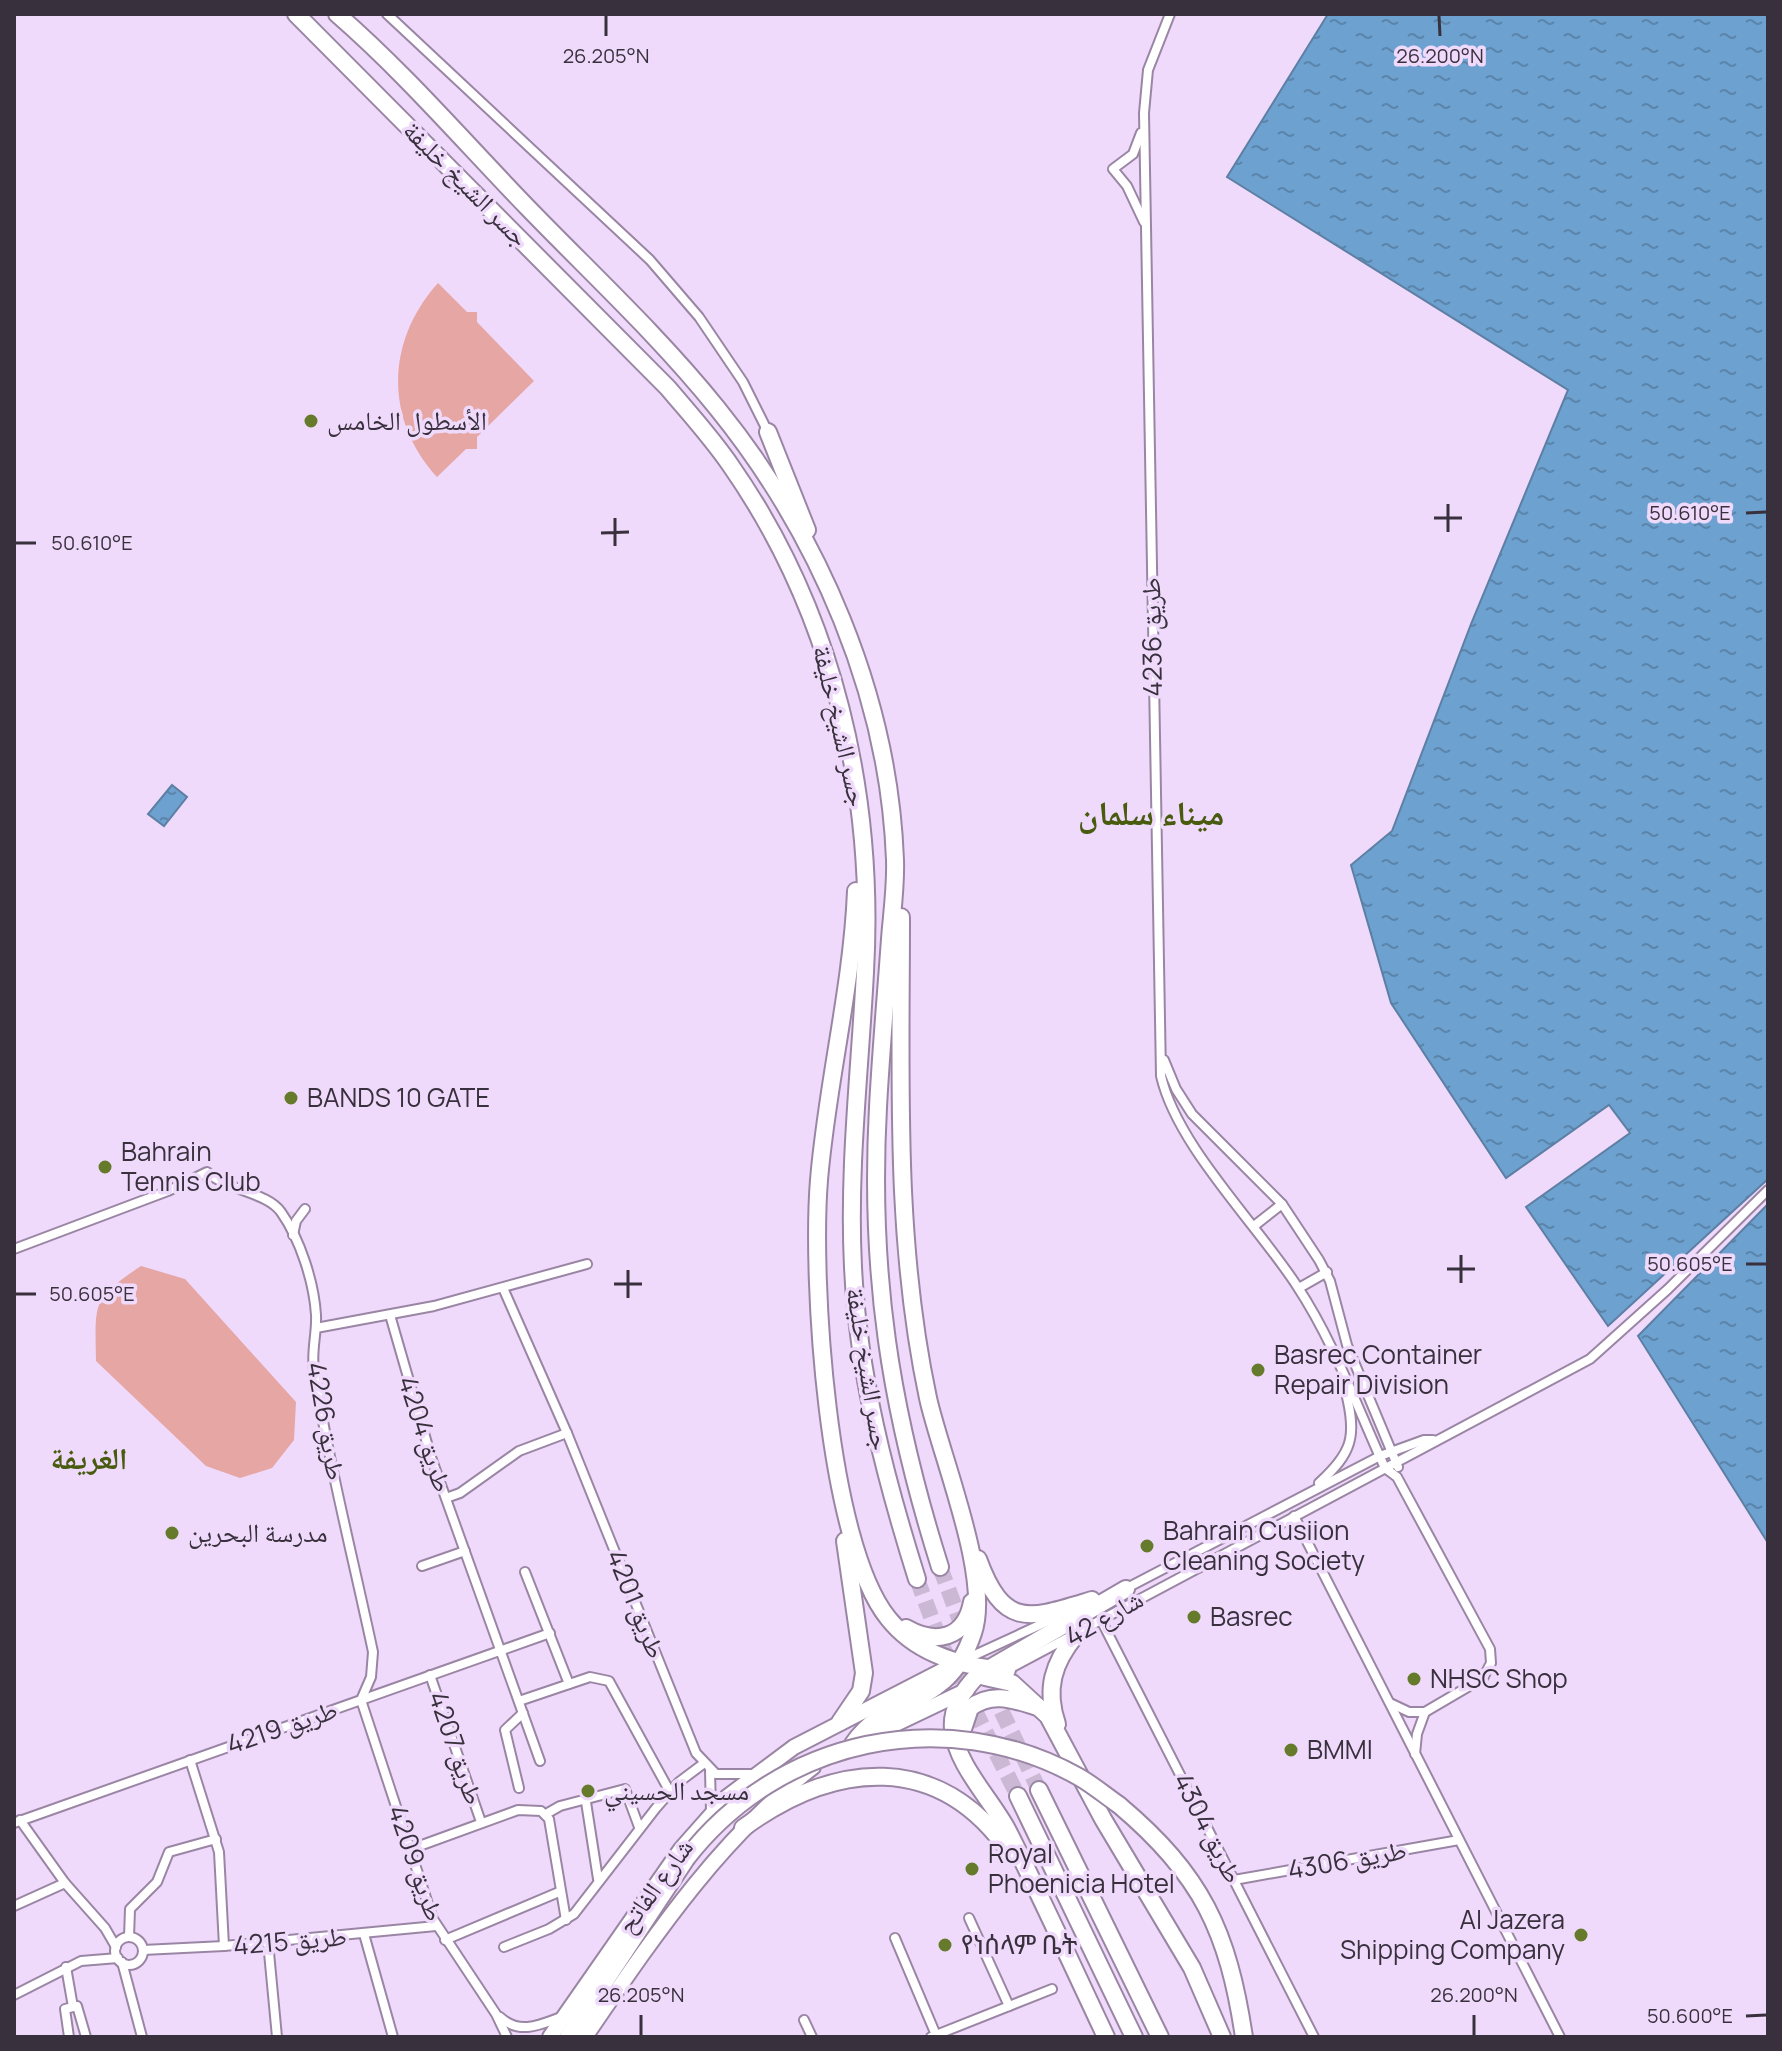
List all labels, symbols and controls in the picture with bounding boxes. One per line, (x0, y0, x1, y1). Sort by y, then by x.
text: 26.205°N (563, 42, 649, 69)
text: 26.200°N (1396, 42, 1484, 69)
street label: جسر الشيخ خليفة (396, 112, 538, 254)
place label: الأسطول الخامس (327, 402, 487, 438)
marker: الأسطول الخامس (302, 412, 320, 430)
text: 50.610°E (1649, 499, 1731, 526)
text: 50.610°E (51, 529, 133, 556)
street label: طريق 4236 (1132, 577, 1170, 697)
street label: جسر الشيخ خليفة (805, 642, 877, 810)
district label: ميناء سلمان (1078, 789, 1224, 835)
place label: BANDS 10 GATE (307, 1079, 490, 1115)
marker: BANDS 10 GATE (282, 1089, 300, 1107)
place label: Bahrain Tennis Club (121, 1133, 261, 1199)
marker: Bahrain Tennis Club (96, 1158, 114, 1176)
text: 50.605°E (1647, 1250, 1733, 1277)
text: 50.605°E (49, 1280, 135, 1307)
street label: جسر الشيخ خليفة (838, 1285, 900, 1453)
place label: Basrec Container Repair Division (1274, 1336, 1482, 1402)
street label: طريق 4226 (299, 1359, 355, 1483)
marker: Basrec Container Repair Division (1249, 1361, 1267, 1379)
street label: طريق 4204 (390, 1371, 462, 1496)
district label: الغريفة (51, 1437, 127, 1478)
place label: Bahrain Cusiion Cleaning Society (1163, 1512, 1365, 1578)
place label: مدرسة البحرين (188, 1514, 328, 1550)
marker: مدرسة البحرين (163, 1524, 181, 1542)
marker: Bahrain Cusiion Cleaning Society (1138, 1537, 1156, 1555)
street label: طريق 4201 (599, 1544, 675, 1664)
street label: شارع 42 (1058, 1580, 1149, 1654)
place label: Basrec (1210, 1598, 1293, 1634)
marker: Basrec (1185, 1608, 1203, 1626)
place label: NHSC Shop (1430, 1660, 1568, 1696)
marker: NHSC Shop (1405, 1670, 1423, 1688)
street label: طريق 4207 (421, 1686, 493, 1809)
street label: طريق 4219 (221, 1690, 342, 1762)
place label: BMMI (1307, 1731, 1373, 1767)
marker: BMMI (1282, 1741, 1300, 1759)
street label: طريق 4304 (1166, 1766, 1252, 1889)
place label: مسجد الحسيني (604, 1772, 749, 1812)
marker: مسجد الحسيني (579, 1782, 597, 1800)
street label: طريق 4209 (380, 1800, 454, 1926)
street label: شارع الفاتح (608, 1831, 701, 1940)
street label: طريق 4306 (1285, 1831, 1409, 1887)
place label: Royal Phoenicia Hotel (988, 1835, 1175, 1901)
marker: Royal Phoenicia Hotel (963, 1860, 981, 1878)
place label: Al Jazera Shipping Company (1340, 1901, 1565, 1967)
street label: طريق 4215 (232, 1917, 348, 1963)
place label: የነሰላም ቤት (961, 1926, 1078, 1962)
marker: Al Jazera Shipping Company (1572, 1926, 1590, 1944)
marker: የነሰላም ቤት (936, 1936, 954, 1954)
text: 26.205°N (598, 1981, 684, 2008)
text: 26.200°N (1430, 1981, 1518, 2008)
text: 50.600°E (1647, 2002, 1733, 2029)

